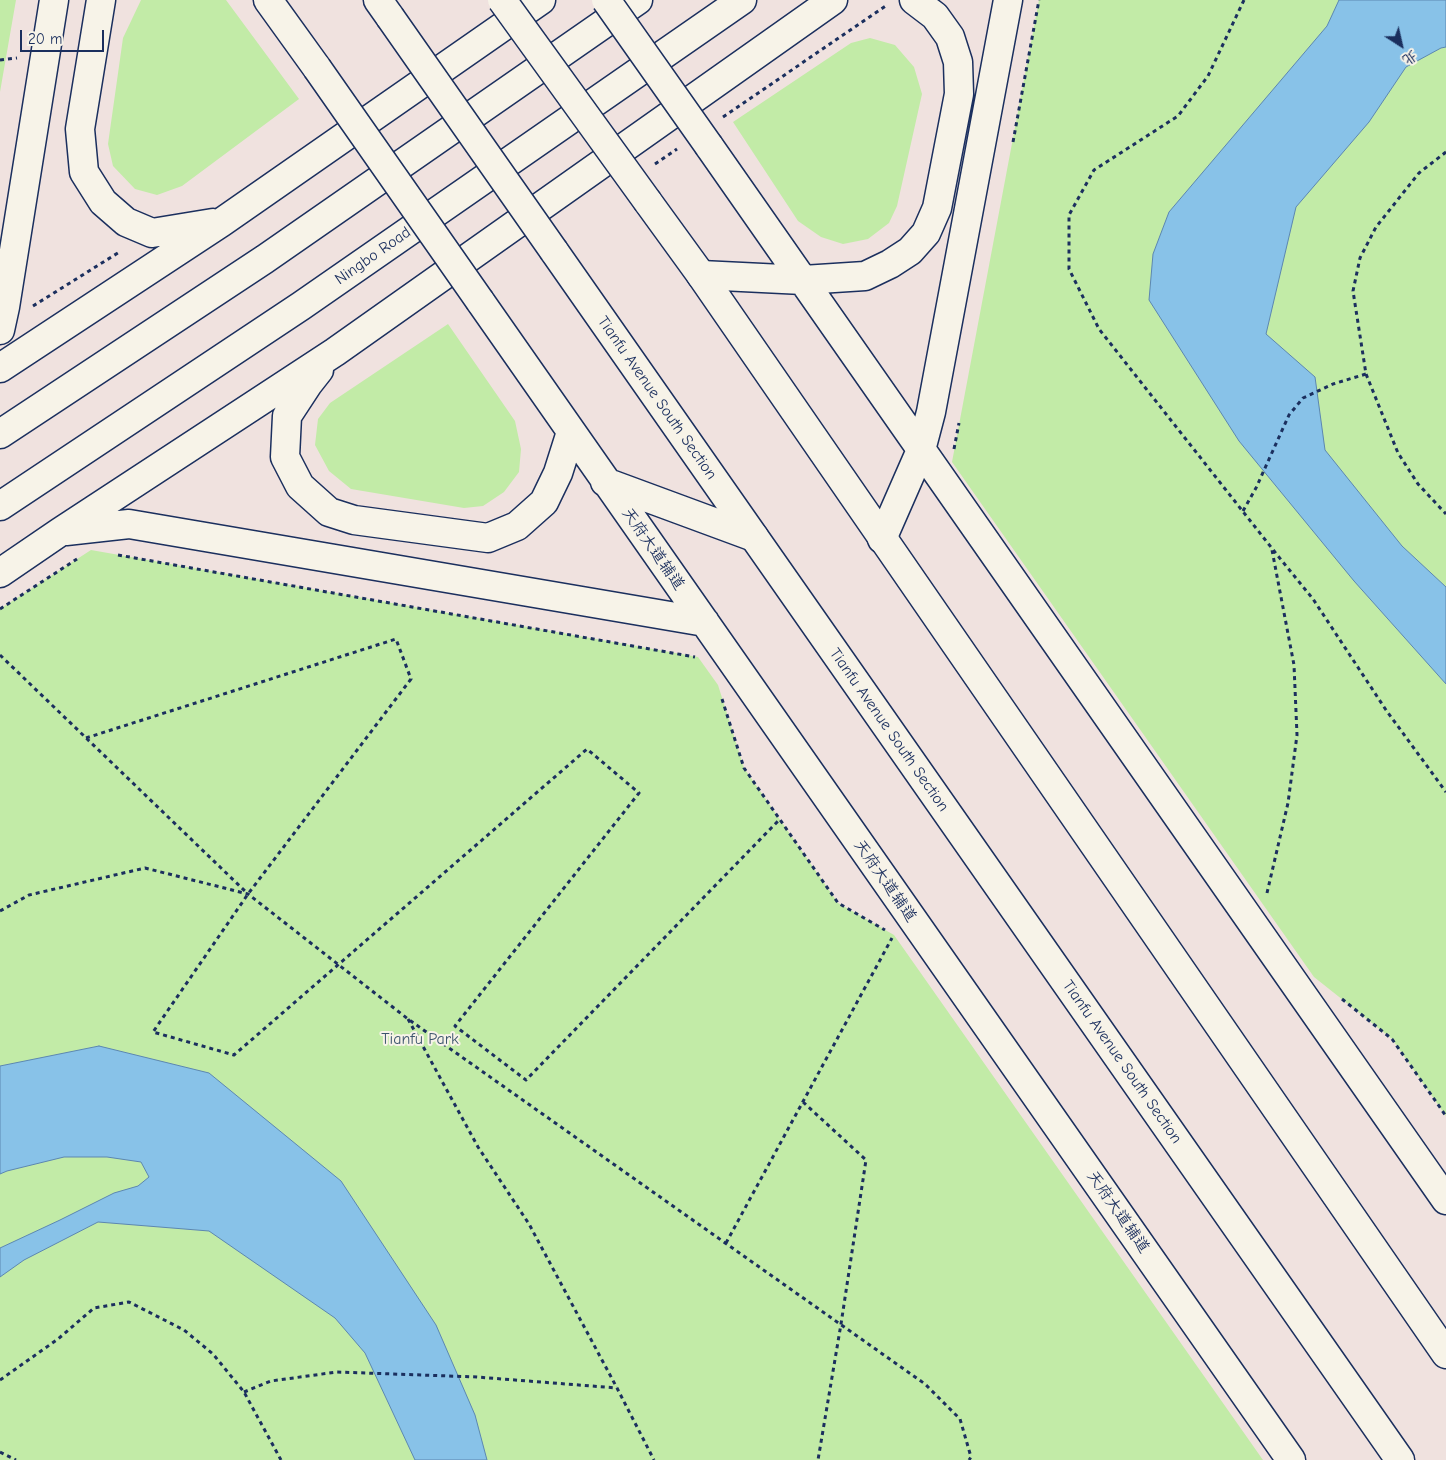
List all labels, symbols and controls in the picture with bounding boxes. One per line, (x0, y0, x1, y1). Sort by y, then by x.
scale bar (22, 20, 106, 52)
north arrow (1376, 20, 1426, 70)
text: 20 m (28, 30, 62, 48)
text: 北 (1399, 47, 1420, 69)
street label: Ningbo Road (331, 223, 415, 289)
street label: Tianfu Avenue South Section (593, 313, 721, 483)
street label: 天府大道辅道 (618, 504, 688, 594)
street label: Tianfu Avenue South Section (825, 645, 953, 815)
street label: 天府大道辅道 (850, 836, 920, 926)
street label: Tianfu Avenue South Section (1058, 977, 1186, 1147)
park label: Tianfu Park (381, 1029, 459, 1049)
street label: 天府大道辅道 (1083, 1167, 1153, 1257)

